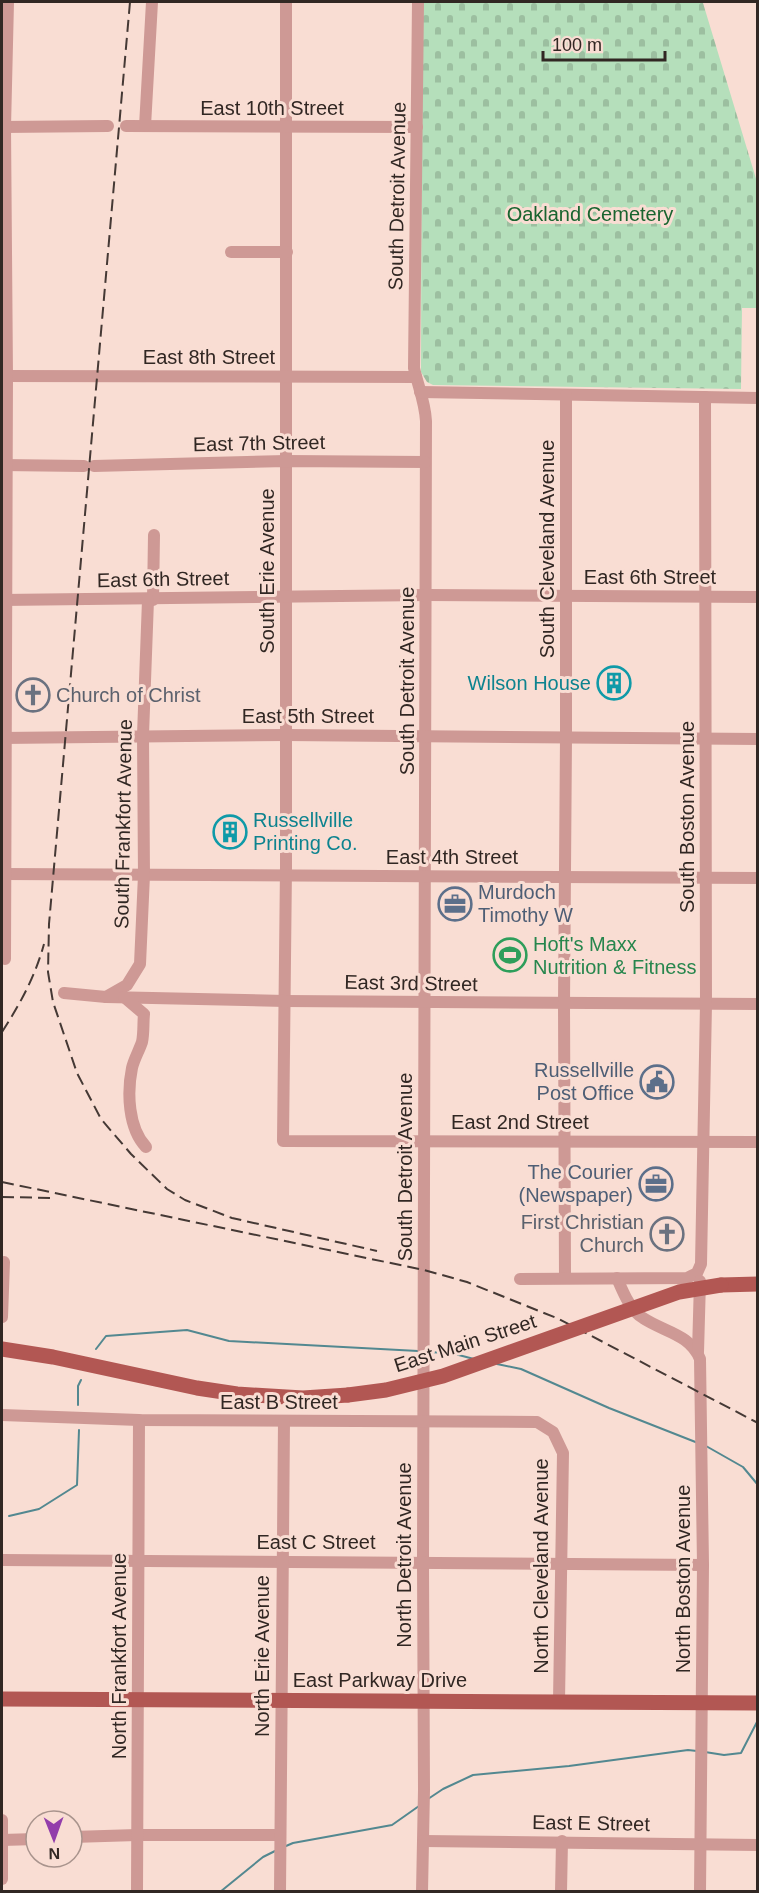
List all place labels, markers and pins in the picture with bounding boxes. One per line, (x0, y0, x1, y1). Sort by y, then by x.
building icon: Wilson House (596, 665, 632, 701)
place label: Wilson House (468, 672, 591, 694)
church icon: Church of Christ (15, 677, 51, 713)
place label: Church of Christ (56, 684, 201, 706)
place label: Russellville Printing Co. (253, 809, 358, 854)
building icon: Russellville Printing Co. (212, 814, 248, 850)
place label: Murdoch Timothy W (478, 881, 573, 926)
office icon: Murdoch Timothy W (437, 886, 473, 922)
place label: Hoft's Maxx Nutrition & Fitness (533, 933, 696, 978)
sports icon: Hoft's Maxx Nutrition & Fitness (492, 937, 528, 973)
place label: Russellville Post Office (534, 1059, 634, 1104)
public building icon: Russellville Post Office (639, 1064, 675, 1100)
place label: The Courier (Newspaper) (519, 1161, 633, 1206)
office icon: The Courier (Newspaper) (638, 1166, 674, 1202)
place label: First Christian Church (521, 1211, 644, 1256)
church icon: First Christian Church (649, 1216, 685, 1252)

